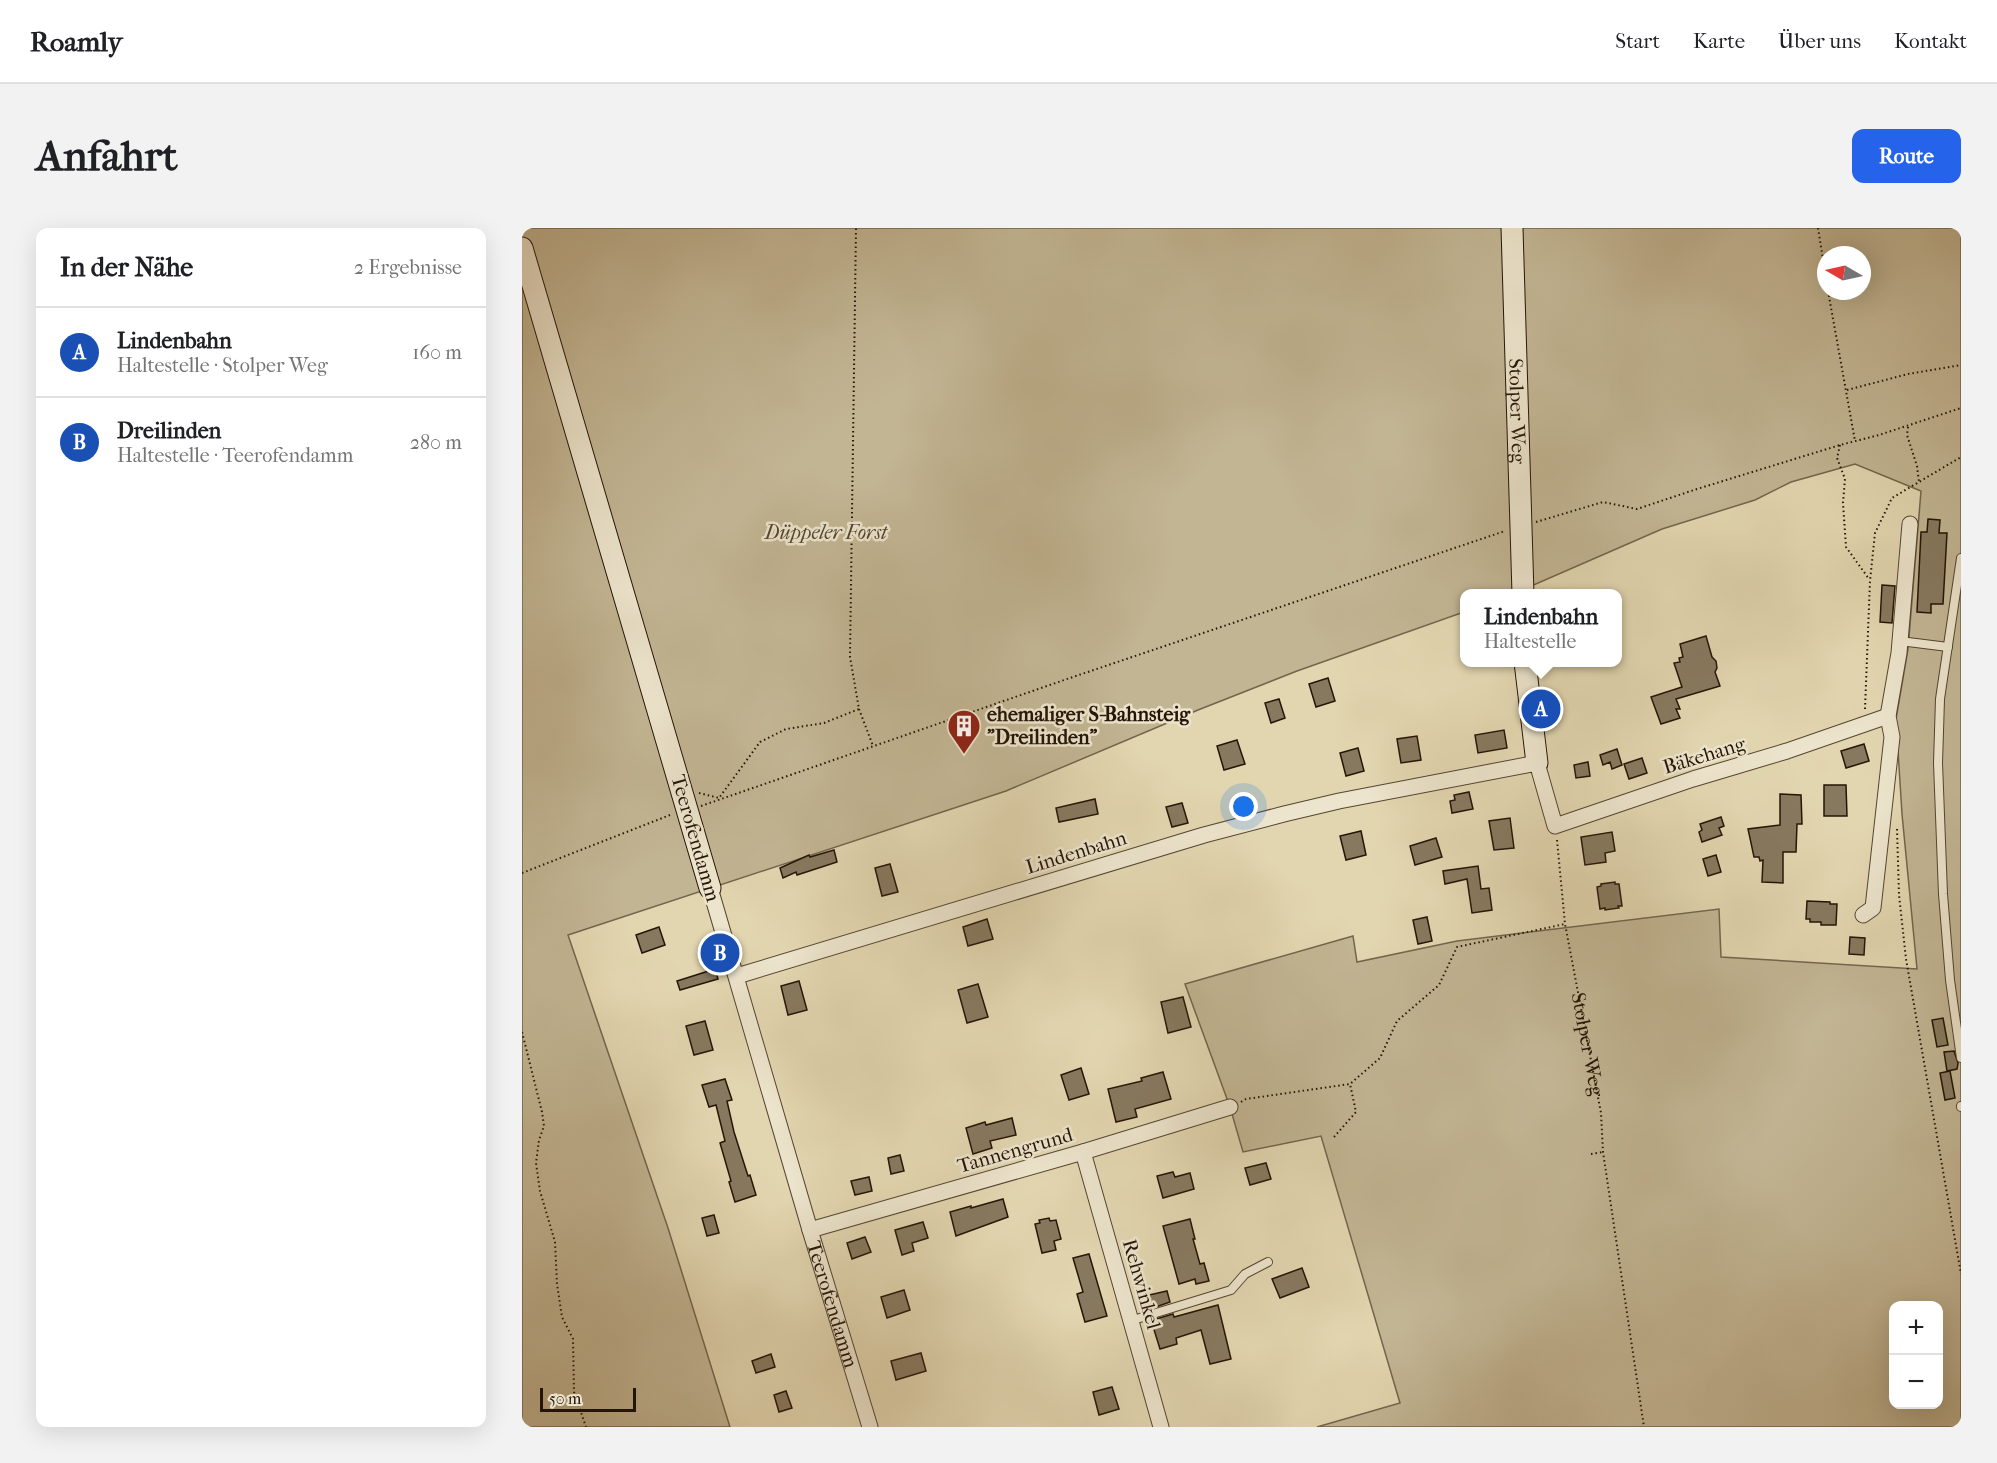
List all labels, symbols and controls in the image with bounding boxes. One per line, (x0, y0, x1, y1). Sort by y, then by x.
text: Roamly (30, 25, 122, 58)
text: Start (1615, 29, 1660, 53)
text: Karte (1693, 29, 1745, 53)
text: Über uns (1778, 29, 1861, 53)
text: Kontakt (1894, 29, 1967, 53)
button: Route (1852, 129, 1961, 183)
text: Anfahrt (36, 132, 178, 181)
north arrow (1817, 246, 1871, 300)
text: In der Nähe (60, 252, 193, 283)
text: 2 Ergebnisse (354, 256, 462, 279)
text: Lindenbahn (117, 328, 232, 354)
text: A (73, 341, 86, 364)
text: 160 m (412, 341, 462, 364)
text: Haltestelle · Stolper Weg (117, 354, 328, 377)
street label: Stolper Weg (1504, 358, 1530, 464)
text: Dreilinden (117, 418, 221, 444)
text: B (73, 431, 86, 454)
text: 280 m (410, 431, 462, 454)
text: Haltestelle · Teerofendamm (117, 444, 353, 467)
park label: Düppeler Forst (763, 521, 889, 544)
popup (1460, 589, 1622, 667)
text: Lindenbahn (1484, 604, 1598, 630)
text: Haltestelle (1484, 630, 1576, 653)
pin: A (1522, 686, 1560, 732)
place label: ehemaliger S-Bahnsteig "Dreilinden" (987, 703, 1191, 749)
building icon: ehemaliger S-Bahnsteig "Dreilinden" (946, 708, 982, 755)
street label: Bäkehang (1660, 732, 1748, 779)
street label: Teerofendamm (666, 772, 725, 905)
your location (1229, 792, 1258, 821)
street label: Lindenbahn (1023, 826, 1130, 879)
pin: B (700, 930, 740, 976)
street label: Stolper Weg (1566, 991, 1609, 1099)
street label: Tannengrund (955, 1123, 1076, 1178)
street label: Rehwinkel (1118, 1236, 1165, 1332)
street label: Teerofendamm (802, 1238, 862, 1371)
map controls (1889, 1301, 1943, 1409)
button: + (1889, 1301, 1943, 1355)
button: − (1889, 1355, 1943, 1409)
scale bar (540, 1385, 636, 1412)
text: 50 m (549, 1389, 581, 1408)

